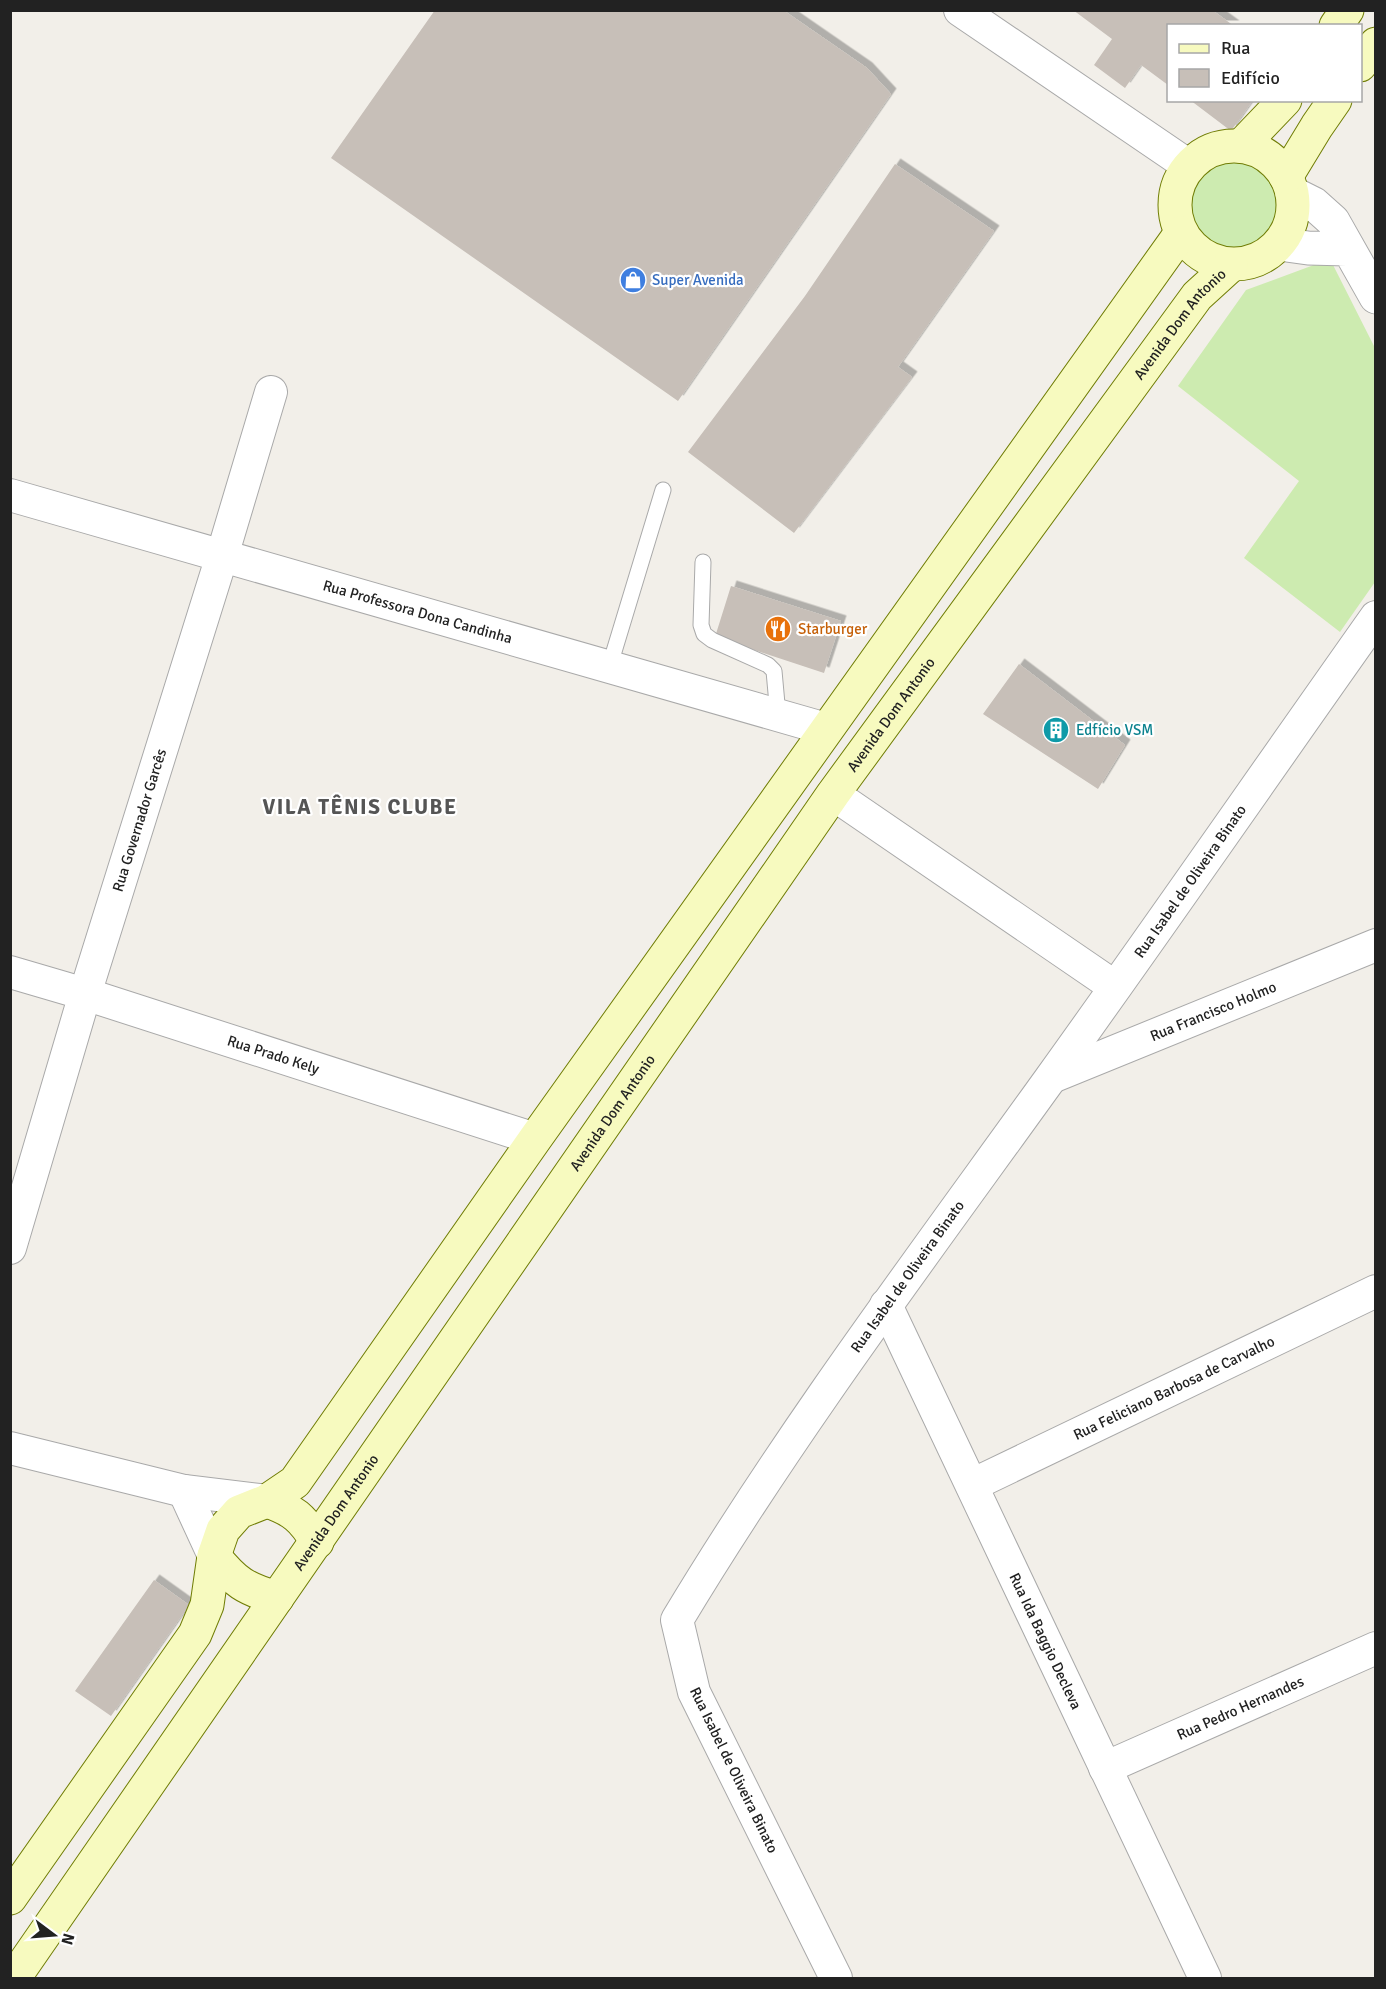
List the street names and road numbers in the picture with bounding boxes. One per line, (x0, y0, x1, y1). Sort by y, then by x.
street label: Avenida Dom Antonio (1130, 265, 1230, 383)
street label: Rua Professora Dona Candinha (321, 576, 514, 648)
street label: Avenida Dom Antonio (843, 654, 939, 775)
street label: Rua Governador Garcês (109, 746, 170, 894)
street label: Rua Isabel de Oliveira Binato (1130, 801, 1250, 961)
street label: Rua Francisco Holmo (1147, 978, 1279, 1045)
street label: Rua Prado Kely (225, 1031, 322, 1078)
street label: Avenida Dom Antonio (566, 1051, 659, 1174)
street label: Rua Isabel de Oliveira Binato (847, 1197, 968, 1356)
street label: Rua Feliciano Barbosa de Carvalho (1070, 1332, 1278, 1444)
street label: Avenida Dom Antonio (289, 1451, 383, 1574)
street label: Rua Ida Baggio Decleva (1005, 1570, 1085, 1712)
street label: Rua Pedro Hernandes (1174, 1672, 1307, 1744)
street label: Rua Isabel de Oliveira Binato (686, 1684, 782, 1856)

